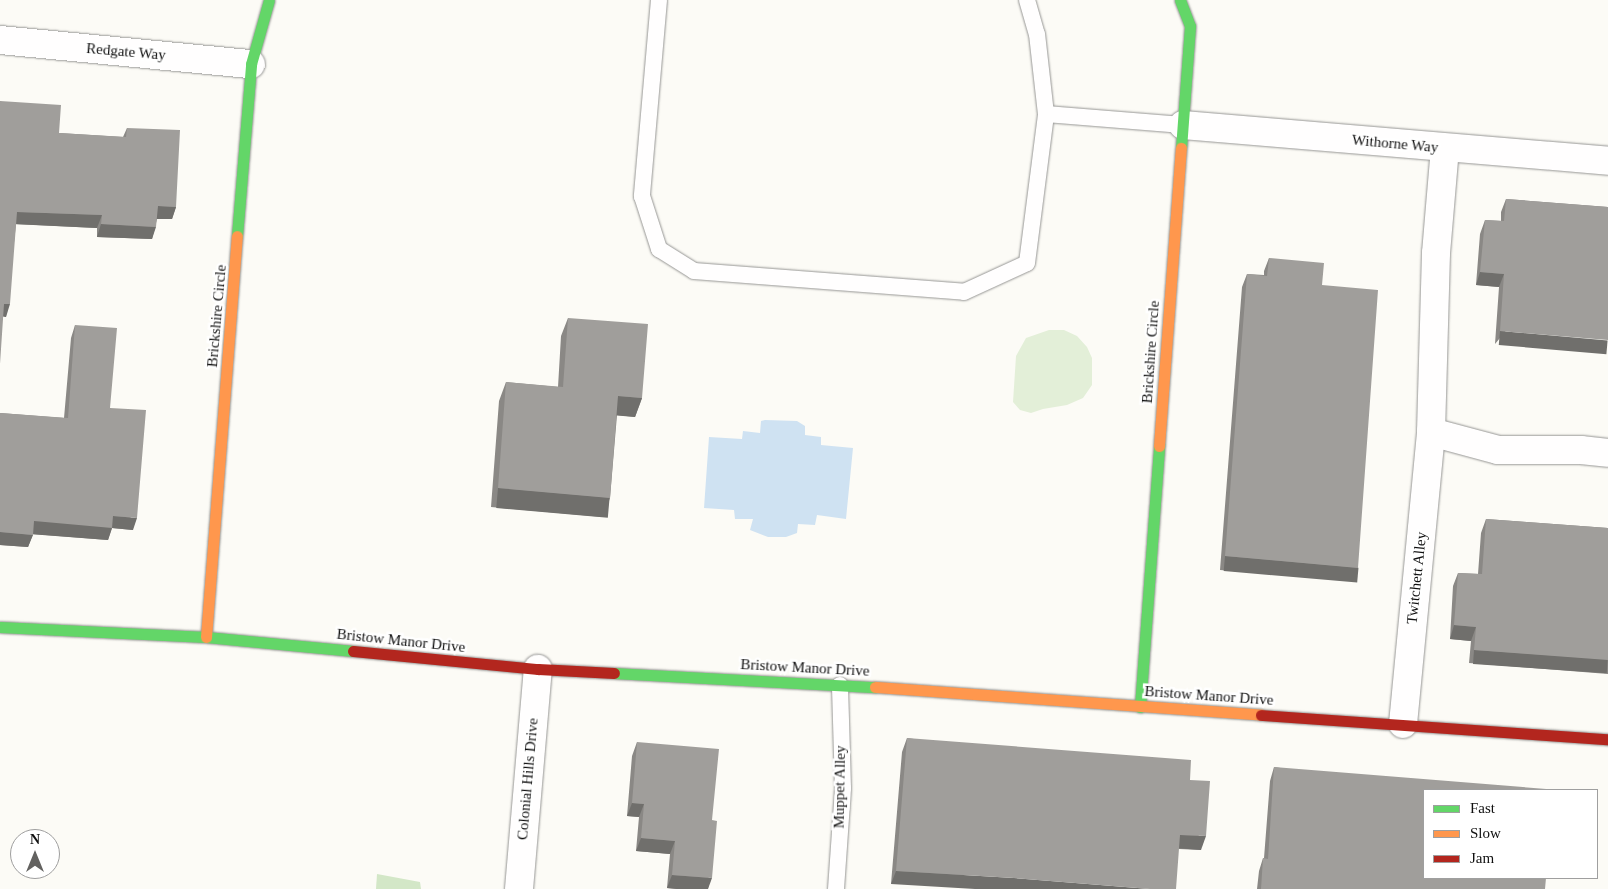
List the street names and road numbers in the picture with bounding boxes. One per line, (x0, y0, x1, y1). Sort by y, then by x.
street label: Redgate Way (85, 40, 167, 64)
street label: Withorne Way (1351, 131, 1439, 157)
street label: Brickshire Circle (204, 264, 230, 368)
street label: Brickshire Circle (1138, 300, 1164, 404)
street label: Twitchett Alley (1403, 531, 1431, 625)
street label: Bristow Manor Drive (336, 625, 466, 657)
street label: Bristow Manor Drive (740, 656, 870, 680)
street label: Bristow Manor Drive (1144, 683, 1274, 709)
street label: Colonial Hills Drive (514, 717, 542, 841)
street label: Muppet Alley (830, 745, 850, 829)

